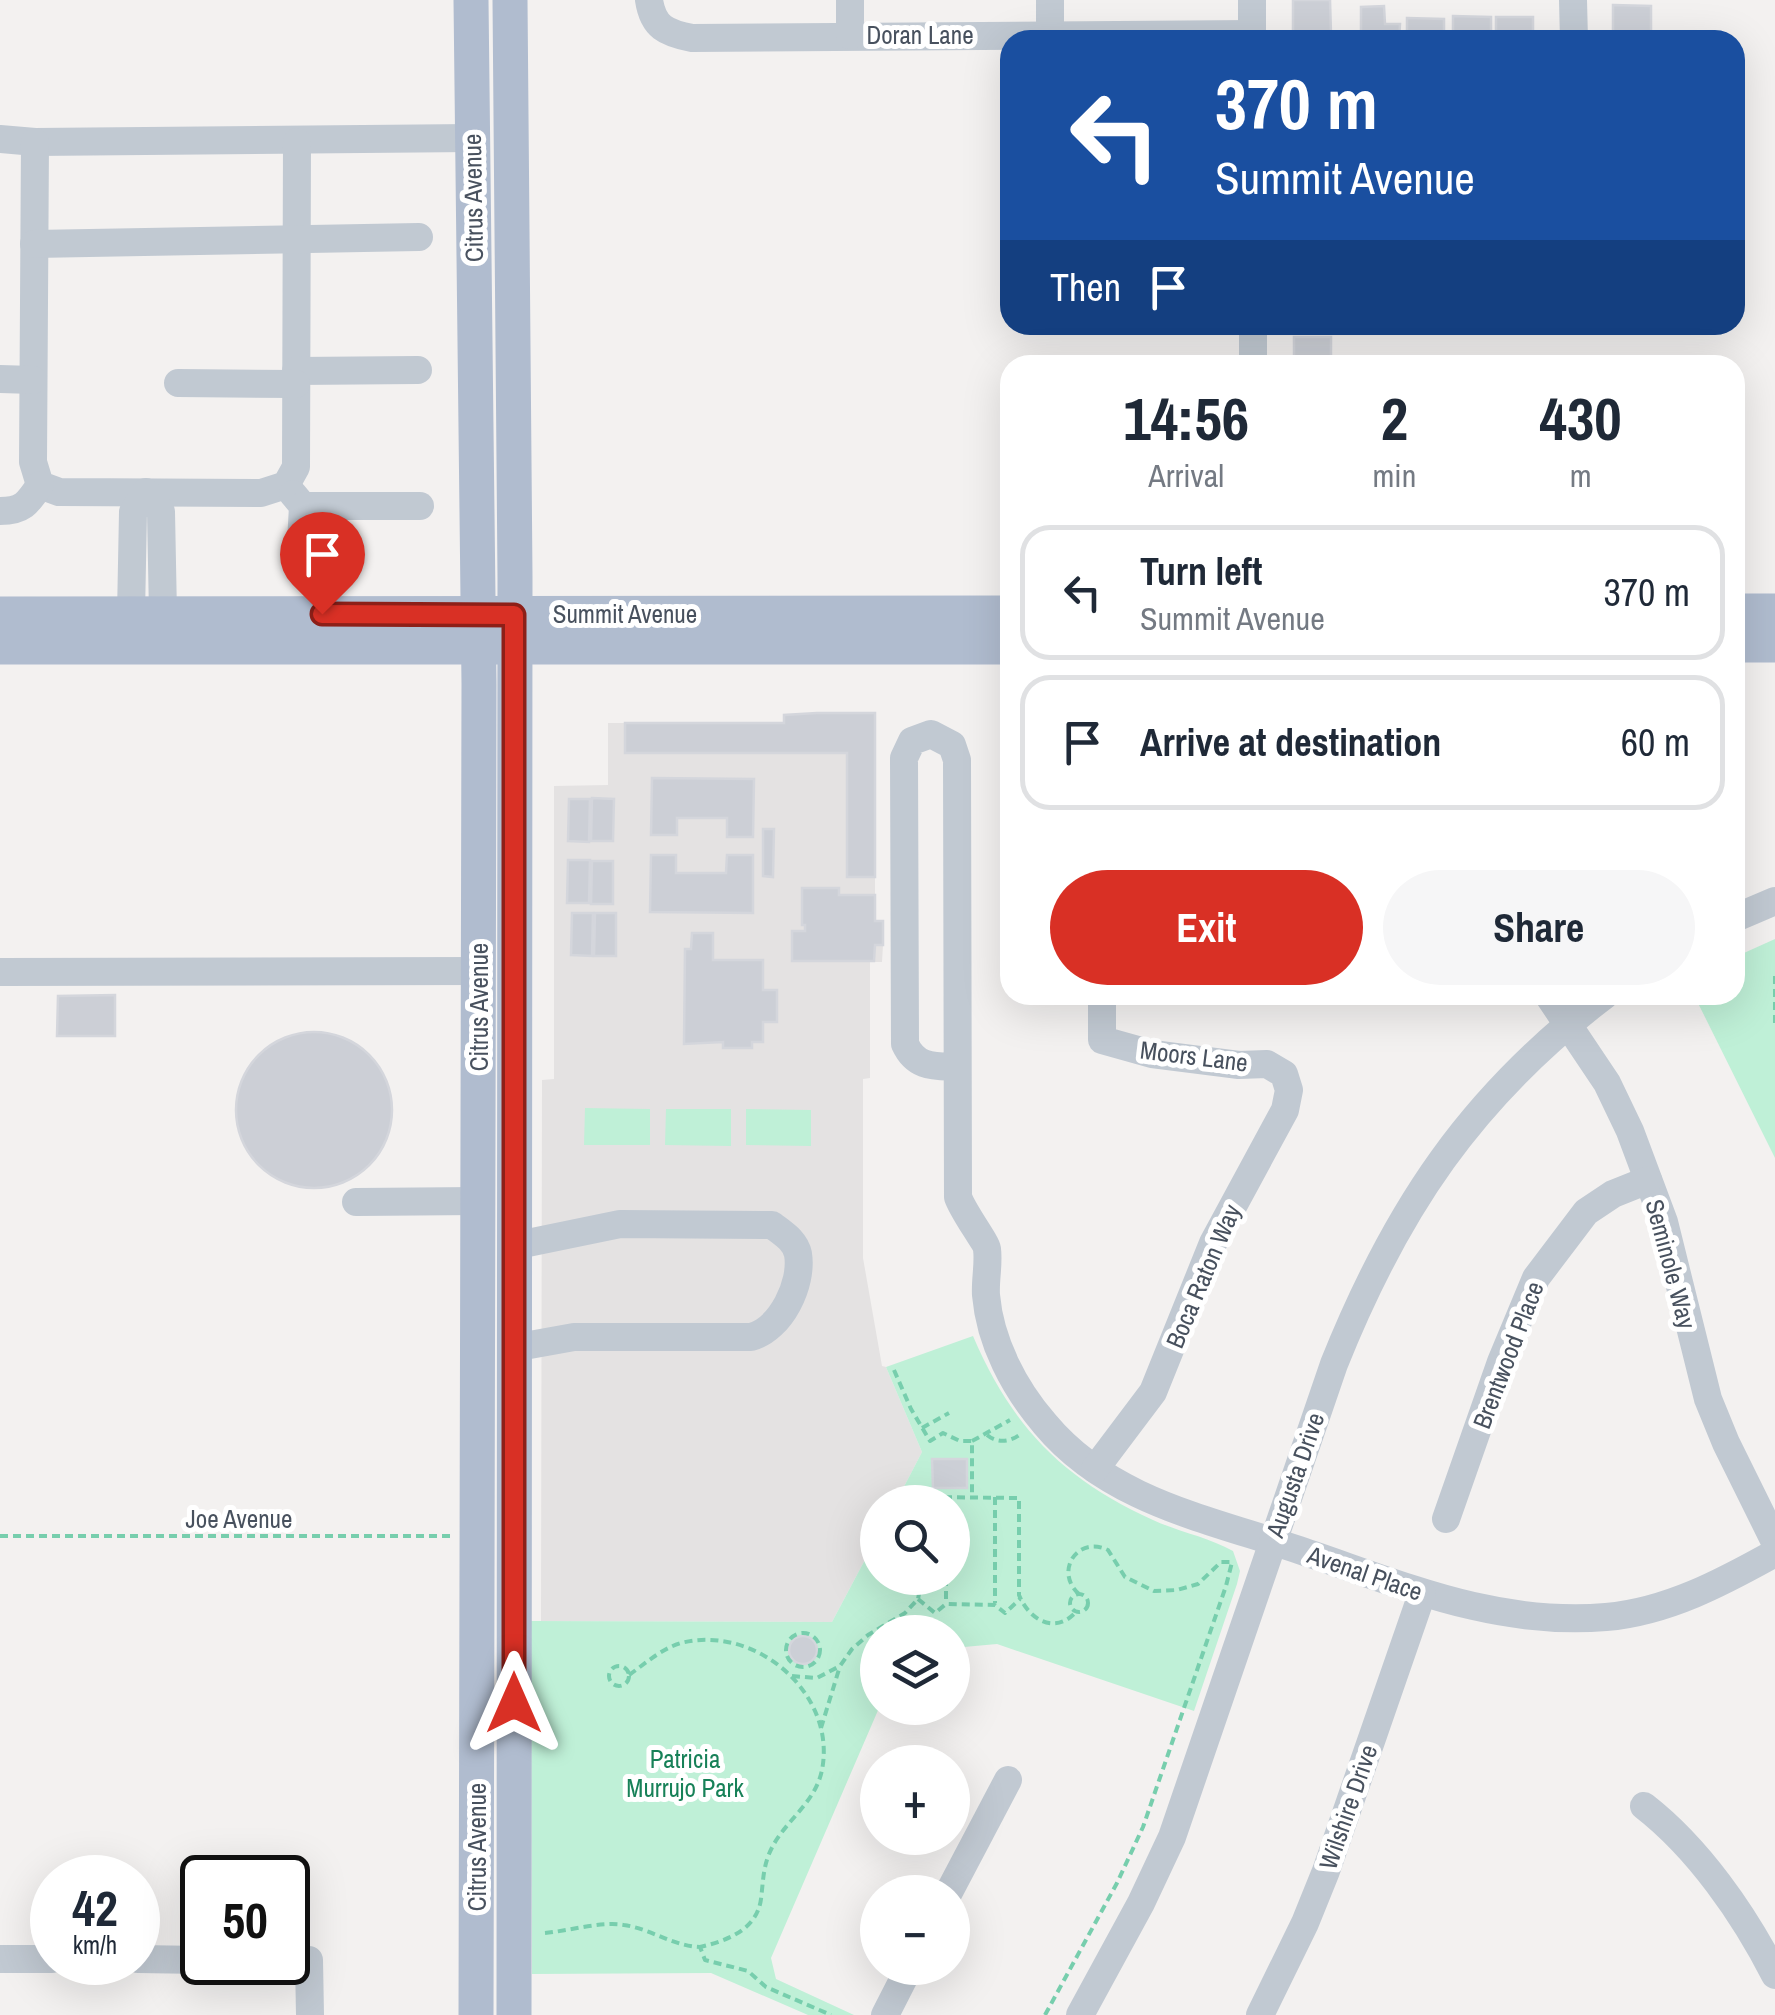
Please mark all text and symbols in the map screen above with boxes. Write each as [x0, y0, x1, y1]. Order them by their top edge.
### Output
street label: Doran Lane [866, 18, 974, 52]
text: 370 m [1215, 57, 1378, 151]
icon: left [1050, 70, 1180, 200]
street label: Citrus Avenue [455, 133, 491, 263]
text: Summit Avenue [1215, 147, 1475, 208]
icon: arrive [1141, 260, 1196, 315]
text: Then [1050, 262, 1121, 313]
text: 14:56 [1123, 378, 1249, 459]
text: 2 [1381, 378, 1408, 459]
text: 430 [1540, 378, 1622, 459]
text: Arrival [1148, 454, 1224, 497]
text: min [1372, 454, 1416, 497]
text: m [1570, 454, 1592, 497]
pin [280, 512, 365, 615]
icon: arrive [295, 527, 350, 582]
text: Turn left [1140, 546, 1262, 597]
icon: left [1055, 565, 1110, 620]
text: 370 m [1603, 567, 1690, 618]
street label: Summit Avenue [553, 597, 697, 631]
text: Summit Avenue [1140, 597, 1325, 640]
icon: arrive [1055, 715, 1110, 770]
text: Arrive at destination [1140, 717, 1441, 768]
text: 60 m [1621, 717, 1690, 768]
button: Exit [1050, 870, 1363, 985]
button: Share [1383, 870, 1695, 985]
street label: Citrus Avenue [462, 943, 496, 1071]
street label: Moors Lane [1138, 1033, 1250, 1079]
street label: Seminole Way [1637, 1196, 1705, 1333]
street label: Boca Raton Way [1157, 1198, 1249, 1353]
street label: Brentwood Place [1464, 1277, 1552, 1433]
street label: Augusta Drive [1257, 1408, 1332, 1543]
map controls [860, 1485, 970, 1985]
button: search [860, 1485, 970, 1595]
street label: Joe Avenue [186, 1502, 292, 1536]
street label: Avenal Place [1302, 1537, 1427, 1608]
button: layers [860, 1615, 970, 1725]
position arrow [462, 1651, 566, 1755]
street label: Wilshire Drive [1311, 1740, 1385, 1874]
park label: Patricia Murrujo Park [626, 1742, 744, 1805]
button: + [860, 1745, 970, 1855]
street label: Citrus Avenue [460, 1783, 494, 1911]
speed limit sign: 50 [180, 1855, 310, 1985]
text: 42 [72, 1874, 118, 1942]
button: − [860, 1875, 970, 1985]
text: km/h [73, 1928, 117, 1962]

